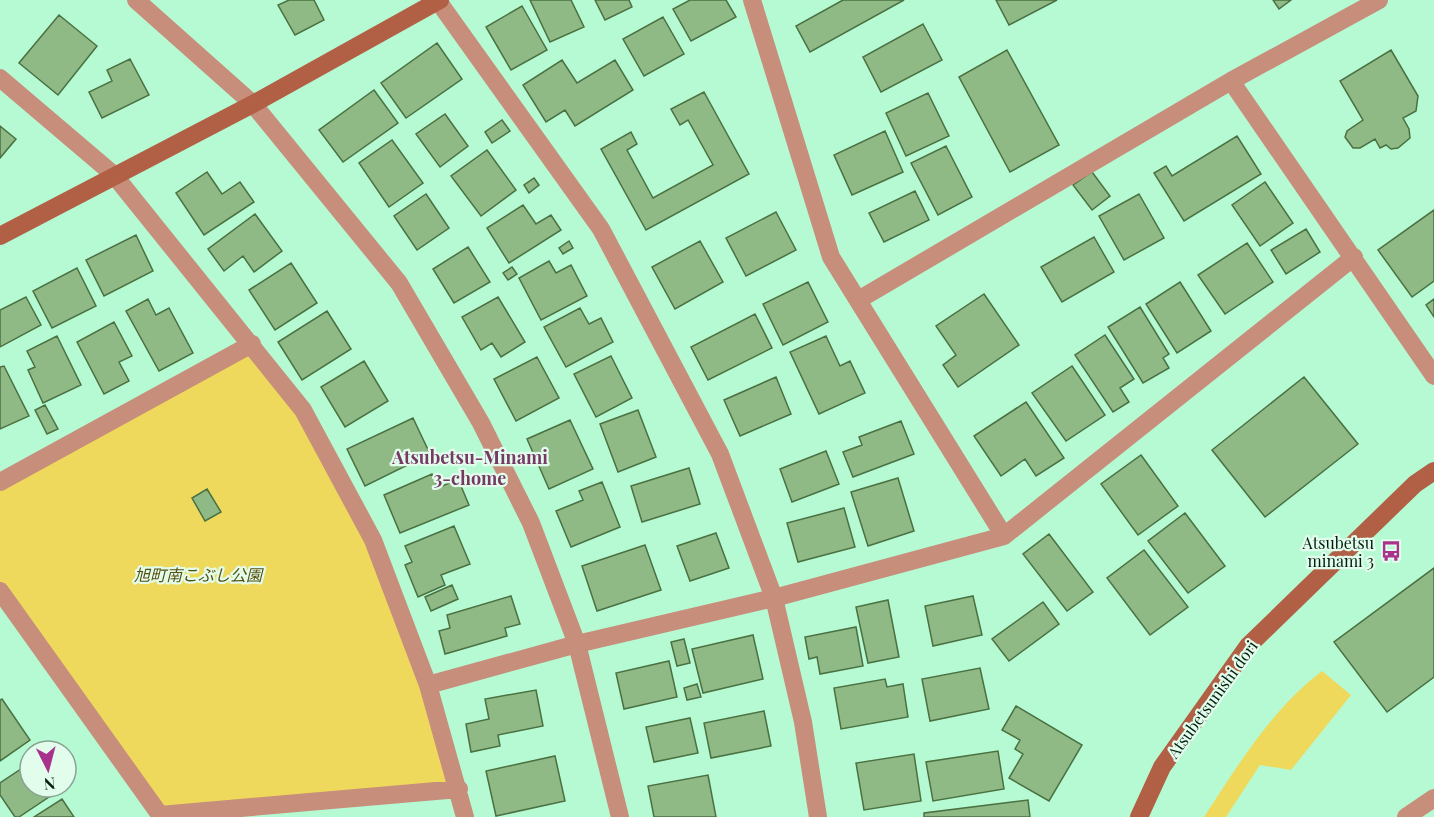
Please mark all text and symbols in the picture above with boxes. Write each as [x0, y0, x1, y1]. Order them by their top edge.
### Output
district label: Atsubetsu-Minami 3-chome [391, 445, 548, 490]
place label: Atsubetsu minami 3 [1302, 532, 1374, 571]
bus stop icon: Atsubetsu minami 3 [1379, 539, 1403, 563]
park label: 旭町南こぶし公園 [134, 564, 264, 585]
street label: Atsubetsunishi dori [1162, 636, 1262, 763]
north arrow [18, 739, 78, 799]
text: N [42, 773, 56, 796]

